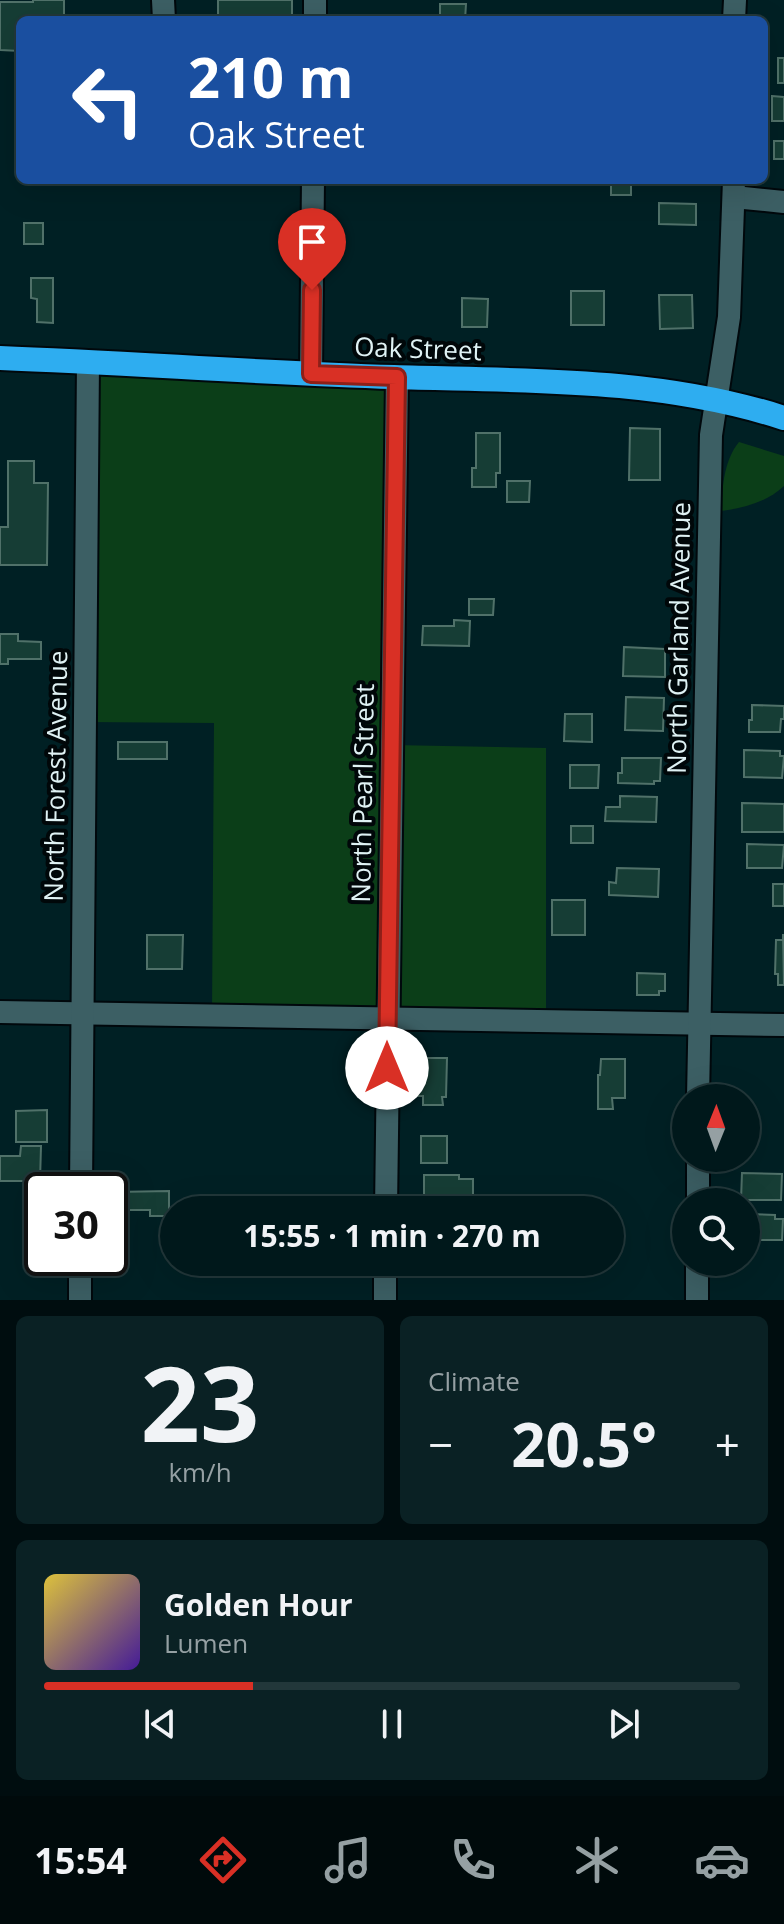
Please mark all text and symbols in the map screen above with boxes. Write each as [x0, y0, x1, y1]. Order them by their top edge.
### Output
text: 210 m [188, 38, 354, 114]
icon: left [56, 48, 160, 152]
text: Oak Street [188, 110, 365, 159]
pin [278, 208, 346, 290]
icon: arrive [290, 220, 334, 264]
street label: Oak Street [354, 328, 482, 368]
street label: North Garland Avenue [658, 502, 698, 774]
street label: North Forest Avenue [35, 650, 75, 902]
street label: North Pearl Street [342, 683, 382, 903]
position arrow [345, 1026, 429, 1110]
north arrow [672, 1084, 760, 1172]
map controls [672, 1084, 760, 1276]
speed limit sign: 30 [24, 1172, 128, 1276]
button: search [672, 1188, 760, 1276]
text: 15:55 · 1 min · 270 m [243, 1215, 541, 1256]
text: 23 [141, 1331, 259, 1472]
text: Climate [428, 1363, 520, 1399]
text: 20.5° [511, 1403, 657, 1485]
text: − [428, 1414, 453, 1474]
text: + [715, 1414, 740, 1474]
text: km/h [168, 1454, 232, 1490]
text: Golden Hour [164, 1584, 353, 1625]
text: Lumen [164, 1625, 248, 1661]
icon: previous [138, 1702, 182, 1746]
icon: pause [370, 1702, 414, 1746]
icon: next [602, 1702, 646, 1746]
icon: directions [195, 1832, 251, 1888]
icon: music [320, 1832, 376, 1888]
icon: phone [445, 1832, 501, 1888]
icon: climate [569, 1832, 625, 1888]
icon: car [694, 1832, 750, 1888]
text: 15:54 [34, 1836, 127, 1885]

